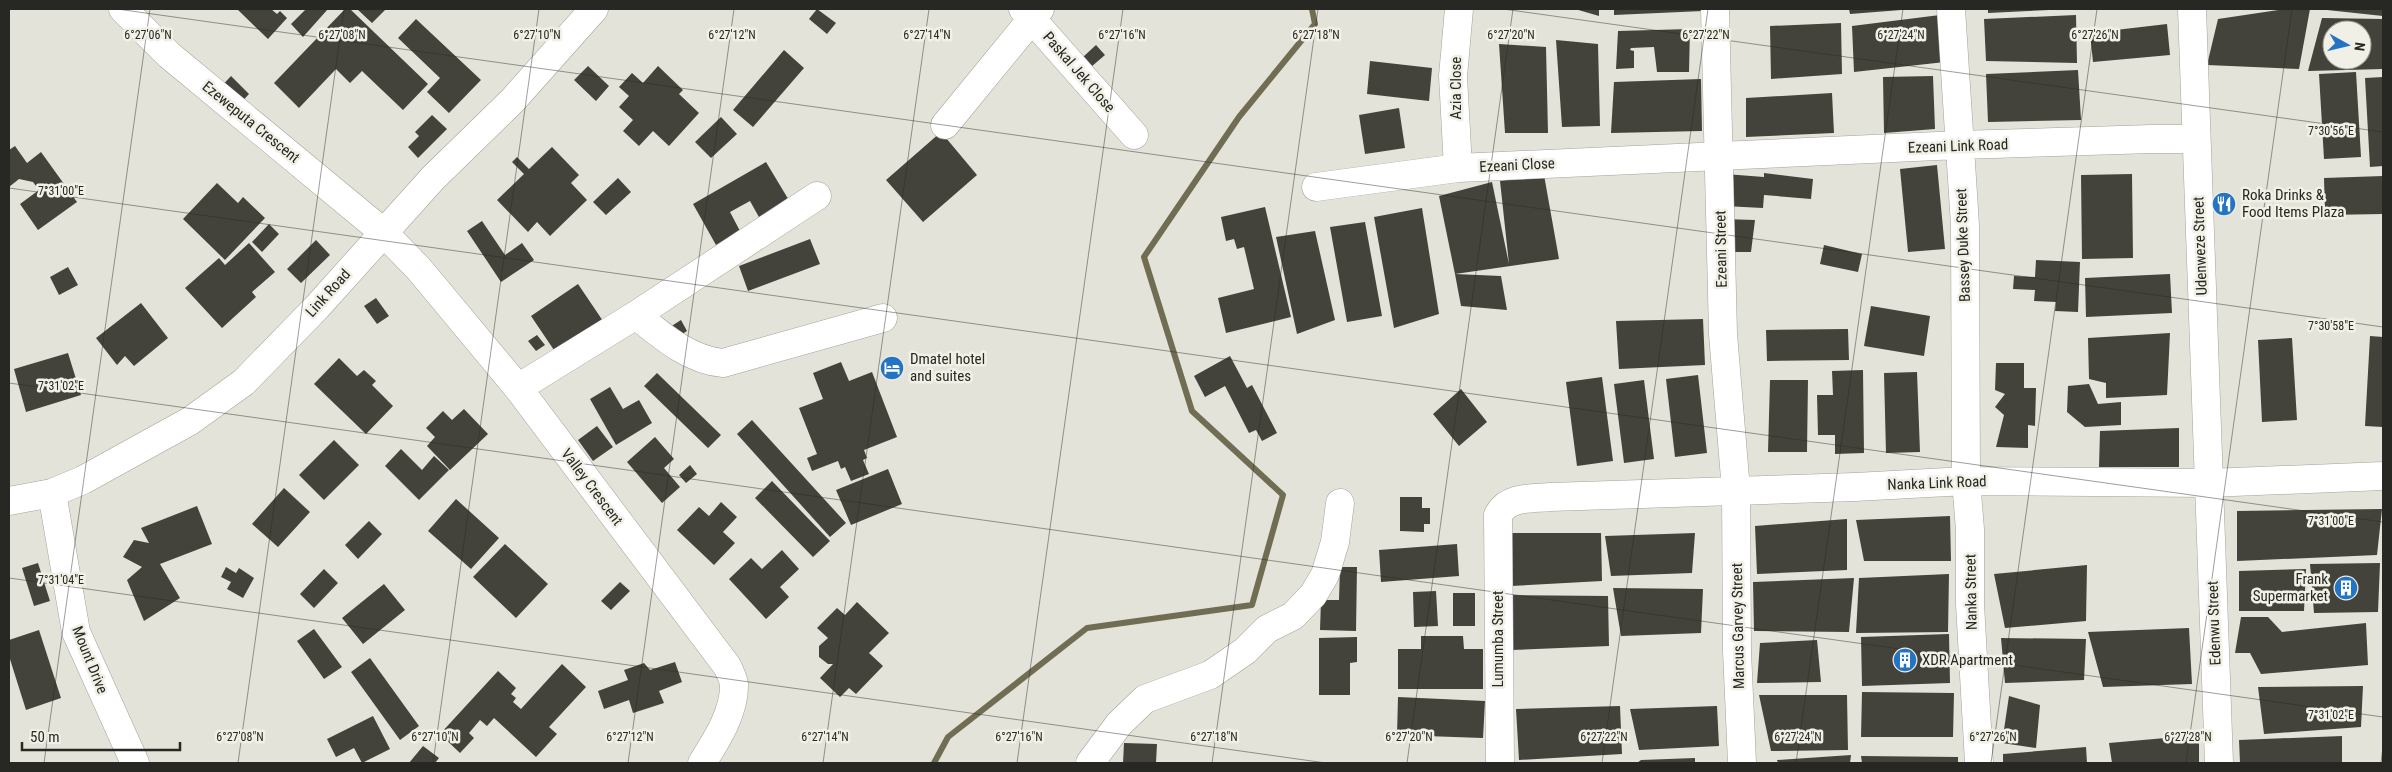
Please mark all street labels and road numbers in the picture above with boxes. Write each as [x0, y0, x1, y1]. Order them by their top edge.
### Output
street label: Paskal Jek Close [1039, 28, 1119, 116]
street label: Azia Close [1447, 57, 1465, 119]
street label: Ezeweputa Crescent [199, 77, 303, 167]
street label: Ezeani Link Road [1907, 135, 2009, 157]
street label: Ezeani Close [1479, 154, 1555, 176]
street label: Bassey Duke Street [1952, 188, 1974, 302]
street label: Udenweze Street [2189, 196, 2211, 296]
street label: Ezeani Street [1711, 210, 1731, 288]
street label: Link Road [302, 265, 354, 321]
street label: Valley Crescent [557, 445, 627, 529]
street label: Nanka Link Road [1887, 472, 1987, 494]
street label: Nanka Street [1961, 554, 1981, 630]
street label: Marcus Garvey Street [1728, 563, 1748, 689]
street label: Edenwu Street [2204, 580, 2224, 666]
street label: Lumumba Street [1489, 590, 1507, 688]
street label: Mount Drive [68, 624, 112, 696]

